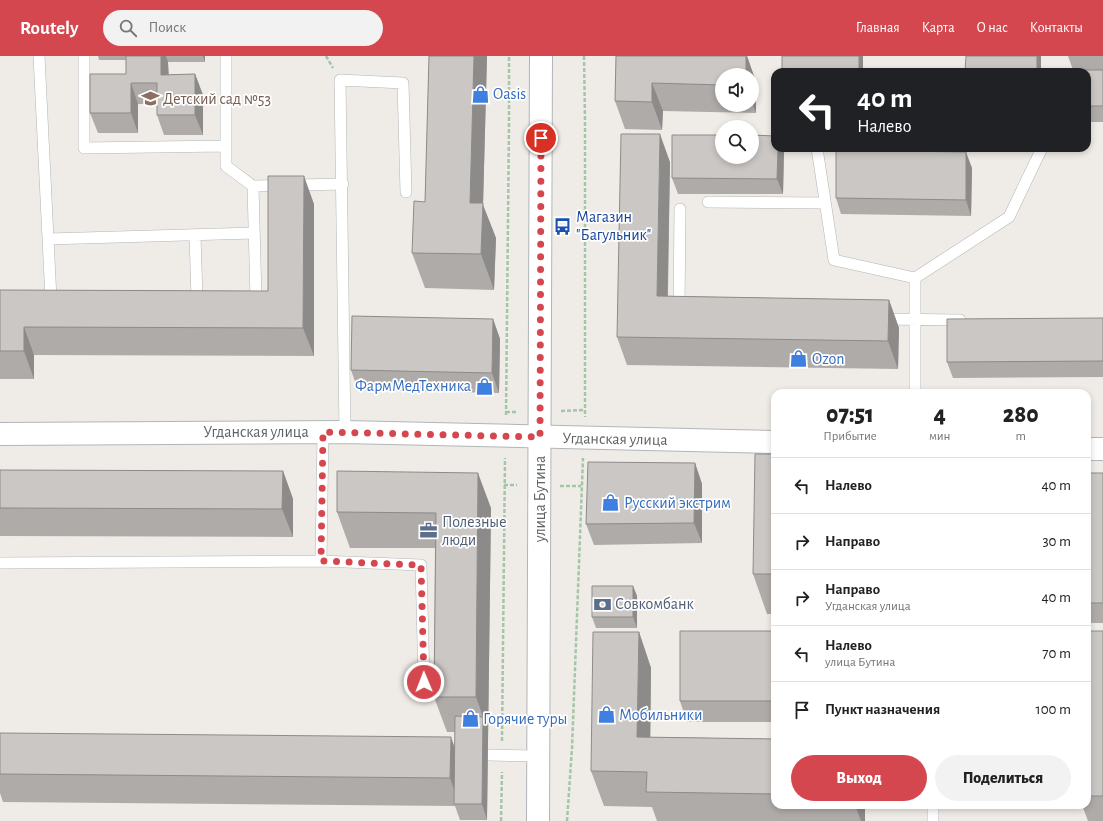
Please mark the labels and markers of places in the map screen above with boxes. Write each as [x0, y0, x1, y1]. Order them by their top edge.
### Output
shop icon: Oasis [470, 84, 490, 104]
place label: Oasis [493, 86, 526, 102]
school or university icon: Детский сад №53 [140, 89, 160, 109]
place label: Детский сад №53 [163, 91, 271, 107]
pin [524, 121, 558, 155]
place label: Магазин "Багульник" [576, 209, 651, 244]
bus stop icon: Магазин "Багульник" [553, 216, 573, 236]
shop icon: Ozon [789, 349, 809, 369]
place label: Ozon [812, 351, 844, 367]
shop icon: ФармМедТехника [474, 376, 494, 396]
place label: ФармМедТехника [355, 378, 471, 394]
shop icon: Русский экстрим [601, 493, 621, 513]
place label: Русский экстрим [624, 495, 731, 512]
place label: Полезные люди [442, 514, 506, 548]
office icon: Полезные люди [419, 521, 439, 541]
bank icon: Совкомбанк [592, 594, 612, 614]
place label: Совкомбанк [615, 596, 694, 612]
shop icon: Мобильники [596, 705, 616, 725]
place label: Мобильники [619, 707, 702, 723]
shop icon: Горячие туры [460, 709, 480, 729]
place label: Горячие туры [483, 711, 567, 728]

